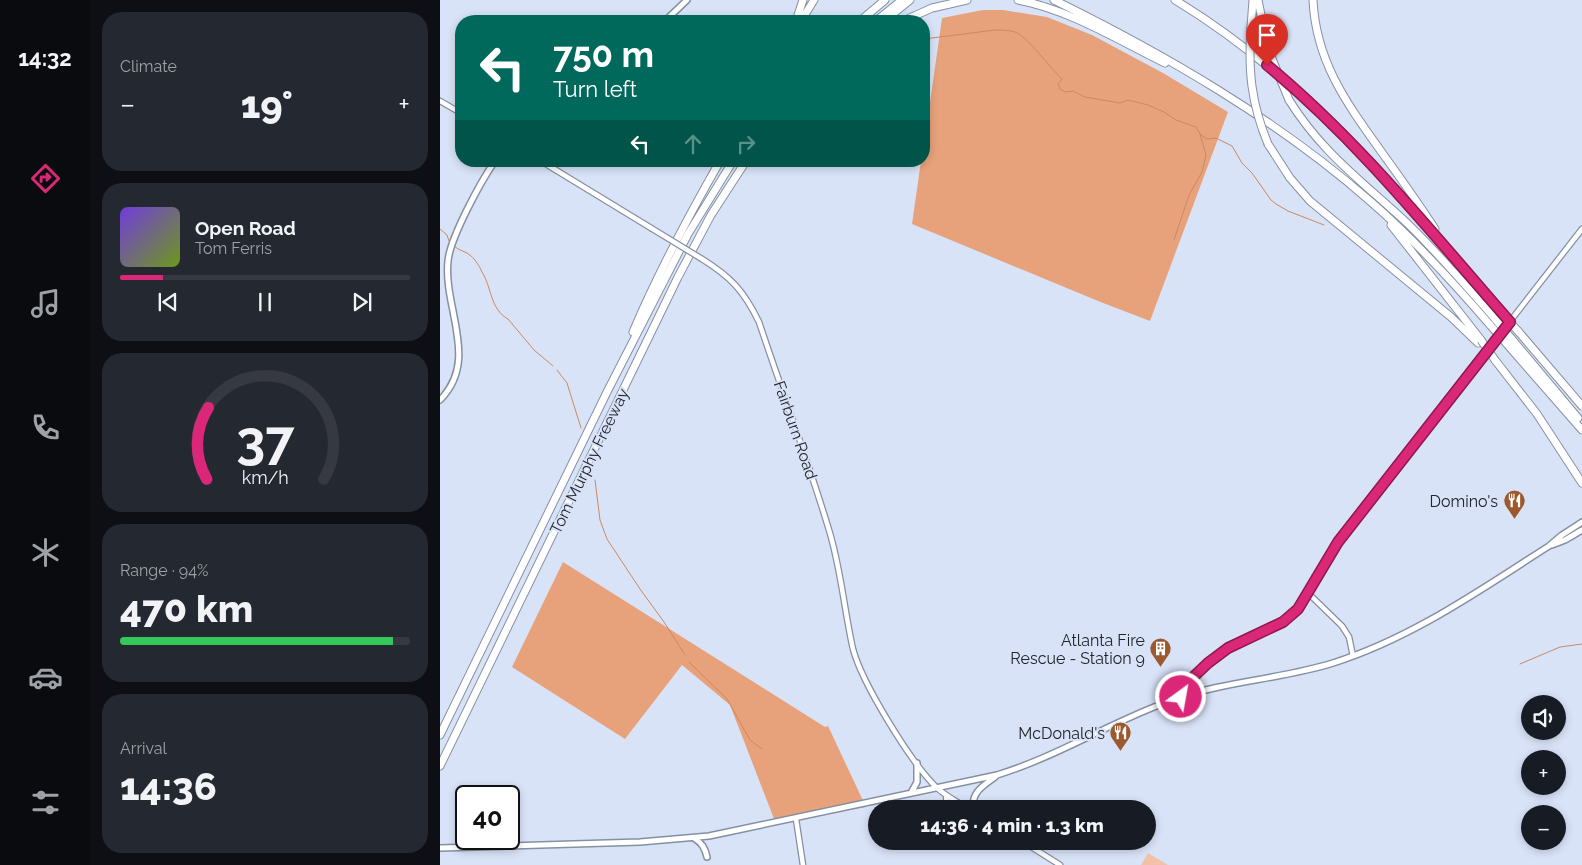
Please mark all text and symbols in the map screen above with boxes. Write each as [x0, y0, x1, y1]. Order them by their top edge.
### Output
pin [1246, 14, 1288, 65]
icon: arrive [1253, 21, 1281, 49]
text: 750 m [553, 34, 654, 75]
icon: left [470, 35, 535, 100]
text: 14:32 [18, 45, 72, 71]
text: Climate [120, 57, 177, 76]
text: Turn left [553, 76, 637, 102]
text: 19° [241, 82, 293, 127]
text: − [120, 88, 135, 121]
text: + [398, 88, 410, 121]
icon: left [626, 130, 654, 158]
icon: ahead [679, 130, 707, 158]
icon: right [732, 130, 760, 158]
icon: directions [28, 161, 63, 196]
text: Open Road [195, 217, 296, 239]
text: Tom Ferris [195, 239, 272, 258]
icon: music [28, 286, 63, 321]
icon: previous [154, 288, 182, 316]
icon: pause [251, 288, 279, 316]
icon: next [348, 288, 376, 316]
street label: Fairburn Road [770, 378, 821, 482]
street label: Tom Murphy Freeway [546, 385, 633, 537]
text: 37 [236, 409, 295, 470]
icon: phone [28, 410, 63, 445]
text: km/h [241, 467, 289, 488]
restaurant icon: Domino's [1502, 489, 1526, 520]
place label: Domino's [1430, 492, 1498, 511]
icon: climate [28, 535, 63, 570]
text: Range · 94% [120, 561, 208, 580]
text: 470 km [120, 586, 253, 631]
place label: Atlanta Fire Rescue - Station 9 [1010, 631, 1145, 668]
building icon: Atlanta Fire Rescue - Station 9 [1149, 637, 1173, 668]
icon: car [28, 660, 63, 695]
position arrow [1154, 670, 1206, 722]
map controls [1521, 695, 1566, 850]
button: sound [1521, 695, 1566, 740]
restaurant icon: McDonald's [1109, 721, 1133, 752]
place label: McDonald's [1018, 724, 1105, 743]
text: Arrival [120, 739, 167, 758]
button: + [1521, 750, 1566, 795]
text: 14:36 [120, 764, 217, 809]
icon: filters [28, 785, 63, 820]
speed limit sign: 40 [455, 785, 520, 850]
button: − [1521, 805, 1566, 850]
text: 14:36 · 4 min · 1.3 km [920, 814, 1104, 836]

